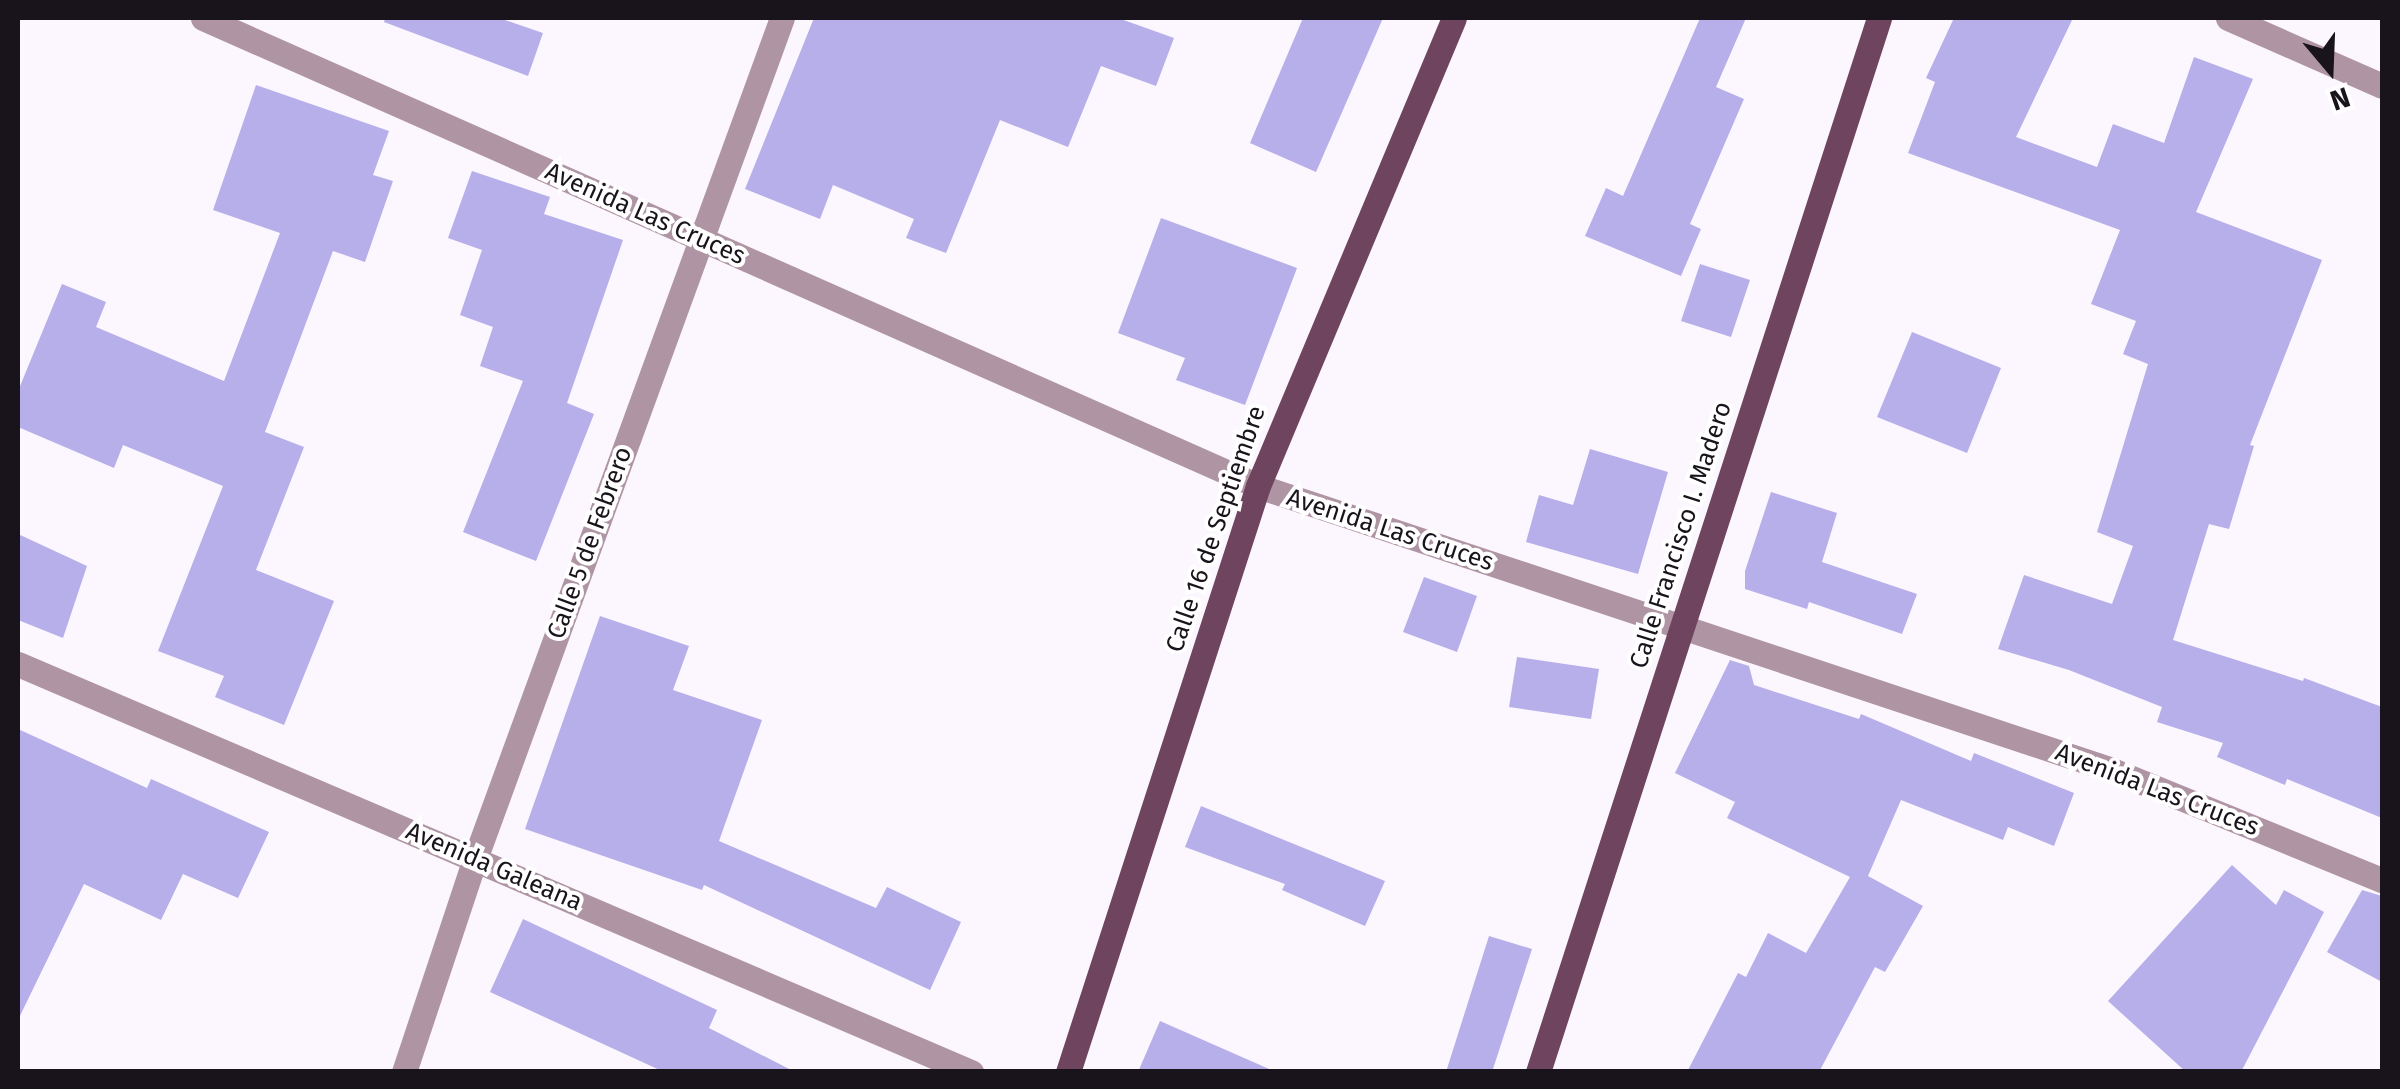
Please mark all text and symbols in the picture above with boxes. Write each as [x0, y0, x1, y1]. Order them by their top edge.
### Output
north arrow [2280, 20, 2380, 120]
text: N [2326, 80, 2354, 117]
street label: Avenida Las Cruces [540, 156, 750, 272]
street label: Calle Francisco I. Madero [1624, 398, 1738, 672]
street label: Calle 16 de Septiembre [1160, 402, 1272, 656]
street label: Calle 5 de Febrero [541, 443, 639, 643]
street label: Avenida Las Cruces [1283, 482, 1497, 578]
street label: Avenida Las Cruces [2051, 737, 2263, 843]
street label: Avenida Galeana [401, 816, 587, 918]

